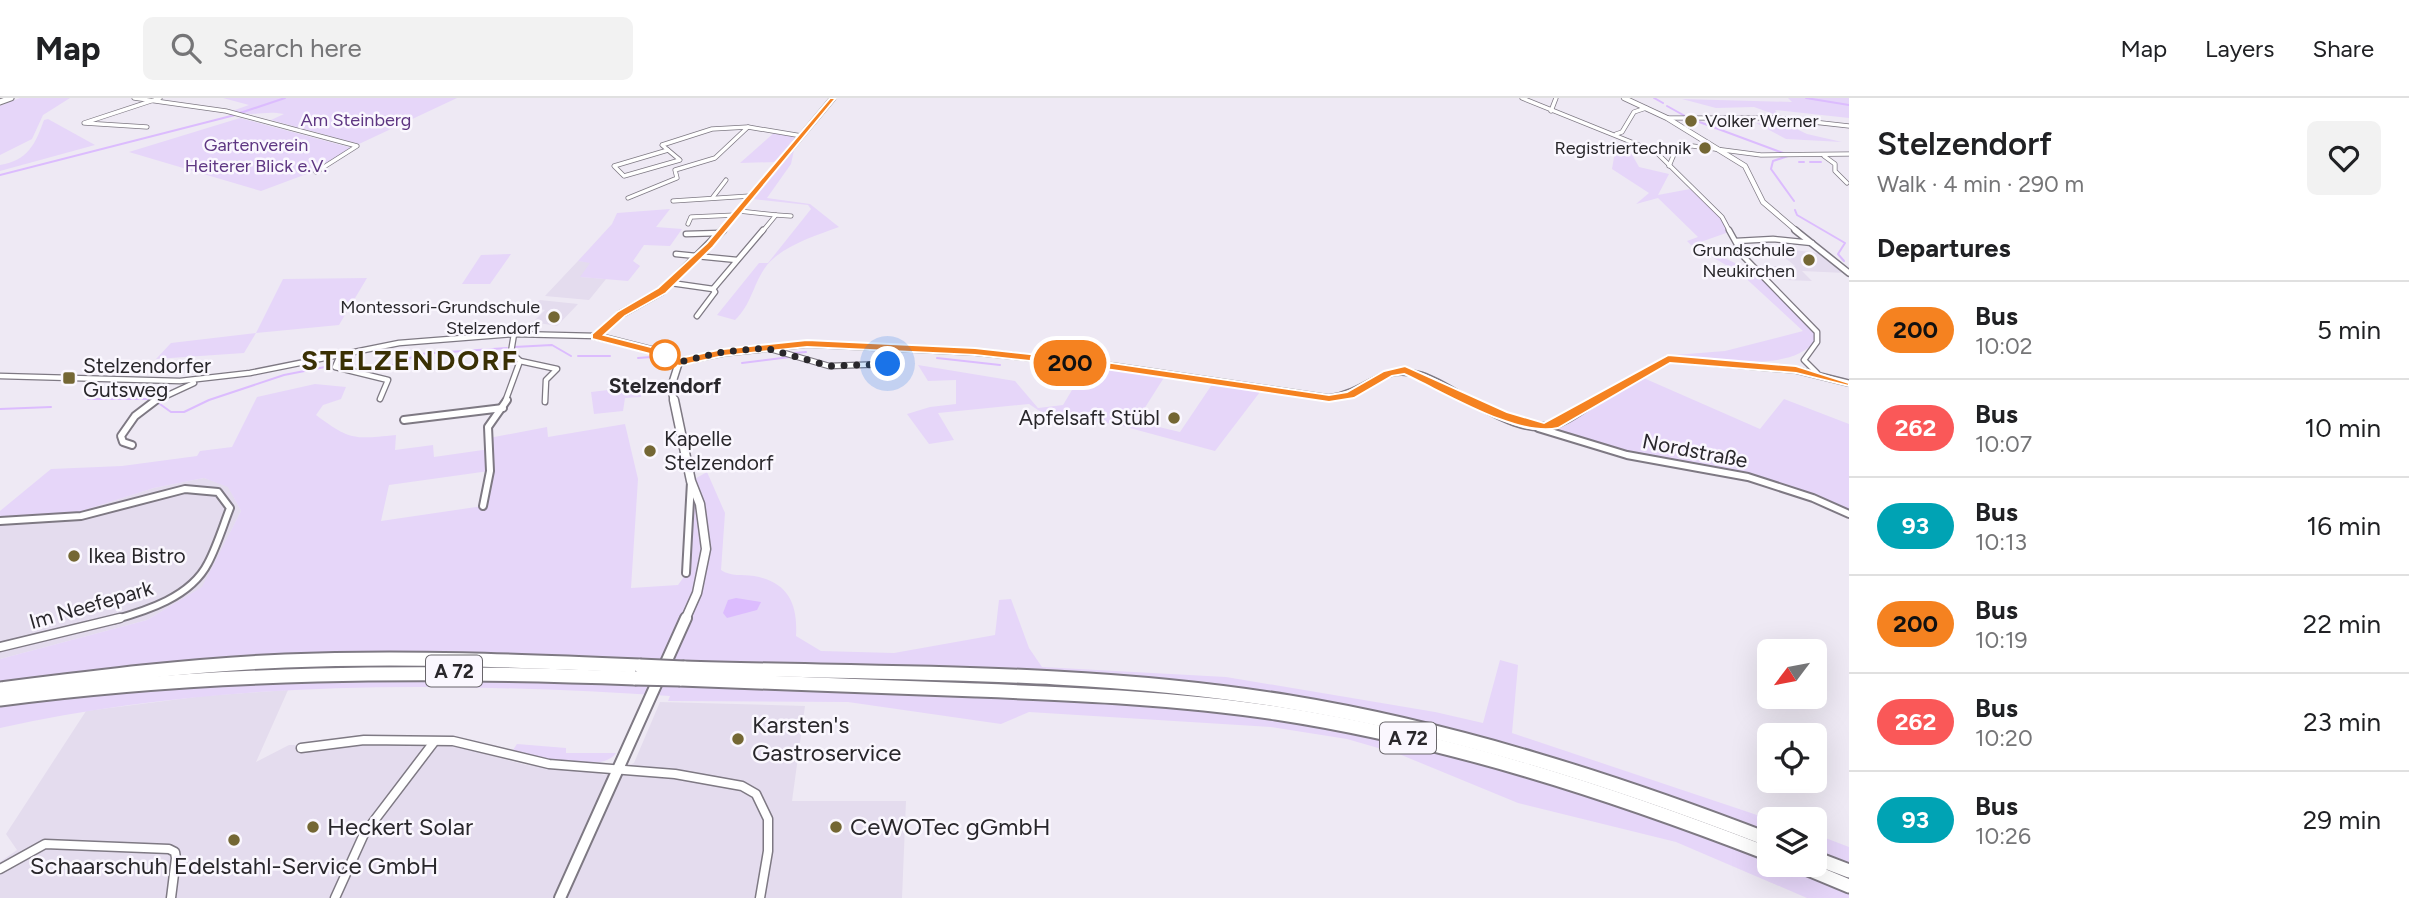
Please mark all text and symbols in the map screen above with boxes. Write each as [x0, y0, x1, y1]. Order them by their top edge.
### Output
search box [143, 17, 633, 80]
text: Map [35, 29, 101, 68]
icon: search [167, 29, 205, 67]
text: Search here [223, 32, 362, 64]
text: Map [2120, 34, 2167, 63]
text: Layers [2205, 34, 2274, 63]
text: Share [2312, 34, 2374, 63]
park label: Am Steinberg [301, 109, 411, 131]
place label: Volker Werner [1705, 110, 1818, 132]
marker: Volker Werner [1683, 113, 1699, 129]
button: heart [2307, 121, 2381, 195]
text: Stelzendorf [1877, 124, 2052, 163]
park label: Gartenverein Heiterer Blick e.V. [185, 134, 327, 177]
place label: Registriertechnik [1554, 137, 1691, 159]
marker: Registriertechnik [1697, 140, 1713, 156]
text: Walk · 4 min · 290 m [1877, 170, 2084, 198]
text: Departures [1877, 232, 2011, 264]
place label: Grundschule Neukirchen [1693, 239, 1795, 282]
marker: Grundschule Neukirchen [1801, 252, 1817, 268]
place label: Montessori-Grundschule Stelzendorf [340, 296, 540, 339]
text: Bus [1975, 300, 2018, 332]
marker: Montessori-Grundschule Stelzendorf [546, 309, 562, 325]
text: 5 min [2317, 314, 2381, 346]
text: 200 [1893, 315, 1938, 344]
text: 10:02 [1975, 332, 2033, 360]
marker: Stelzendorf [650, 340, 680, 370]
line badge: 200 [1030, 340, 1110, 386]
district label: STELZENDORF [301, 343, 519, 377]
your location [870, 346, 905, 381]
text: 200 [1048, 348, 1093, 377]
place label: Stelzendorfer Gutsweg [83, 353, 211, 402]
marker: Stelzendorfer Gutsweg [61, 370, 77, 386]
place label: Stelzendorf [609, 373, 722, 398]
text: Bus [1975, 398, 2018, 430]
place label: Apfelsaft Stübl [1019, 405, 1160, 430]
marker: Apfelsaft Stübl [1166, 410, 1182, 426]
text: 10 min [2305, 412, 2381, 444]
text: 262 [1895, 413, 1936, 442]
place label: Kapelle Stelzendorf [664, 426, 774, 475]
street label: Nordstraße [1640, 428, 1750, 473]
text: 10:07 [1975, 430, 2032, 458]
marker: Kapelle Stelzendorf [642, 443, 658, 459]
text: Bus [1975, 496, 2018, 528]
text: 16 min [2306, 510, 2381, 542]
text: 93 [1902, 511, 1929, 540]
text: 10:13 [1975, 528, 2027, 556]
place label: Ikea Bistro [88, 543, 186, 568]
marker: Ikea Bistro [66, 548, 82, 564]
street label: Im Neefepark [26, 575, 156, 634]
text: Bus [1975, 594, 2018, 626]
text: 22 min [2303, 608, 2381, 640]
text: 200 [1893, 609, 1938, 638]
text: 10:19 [1975, 626, 2028, 654]
north arrow [1757, 639, 1827, 709]
map controls [1757, 639, 1827, 877]
road number: A 72 [426, 656, 482, 686]
text: Bus [1975, 692, 2018, 724]
text: 23 min [2303, 706, 2381, 738]
text: 262 [1895, 707, 1936, 736]
place label: Karsten's Gastroservice [752, 710, 901, 767]
road number: A 72 [1380, 722, 1436, 754]
button: locate [1757, 723, 1827, 793]
text: 10:20 [1975, 724, 2033, 752]
marker: Karsten's Gastroservice [730, 731, 746, 747]
text: Bus [1975, 790, 2018, 822]
text: 29 min [2303, 804, 2381, 836]
text: 93 [1902, 805, 1929, 834]
button: layers [1757, 807, 1827, 877]
place label: Heckert Solar [327, 812, 473, 841]
place label: CeWOTec gGmbH [850, 812, 1050, 841]
marker: Heckert Solar [305, 819, 321, 835]
marker: CeWOTec gGmbH [828, 819, 844, 835]
text: 10:26 [1975, 822, 2031, 850]
marker: Schaarschuh Edelstahl-Service GmbH [226, 832, 242, 848]
place label: Schaarschuh Edelstahl-Service GmbH [30, 851, 438, 880]

